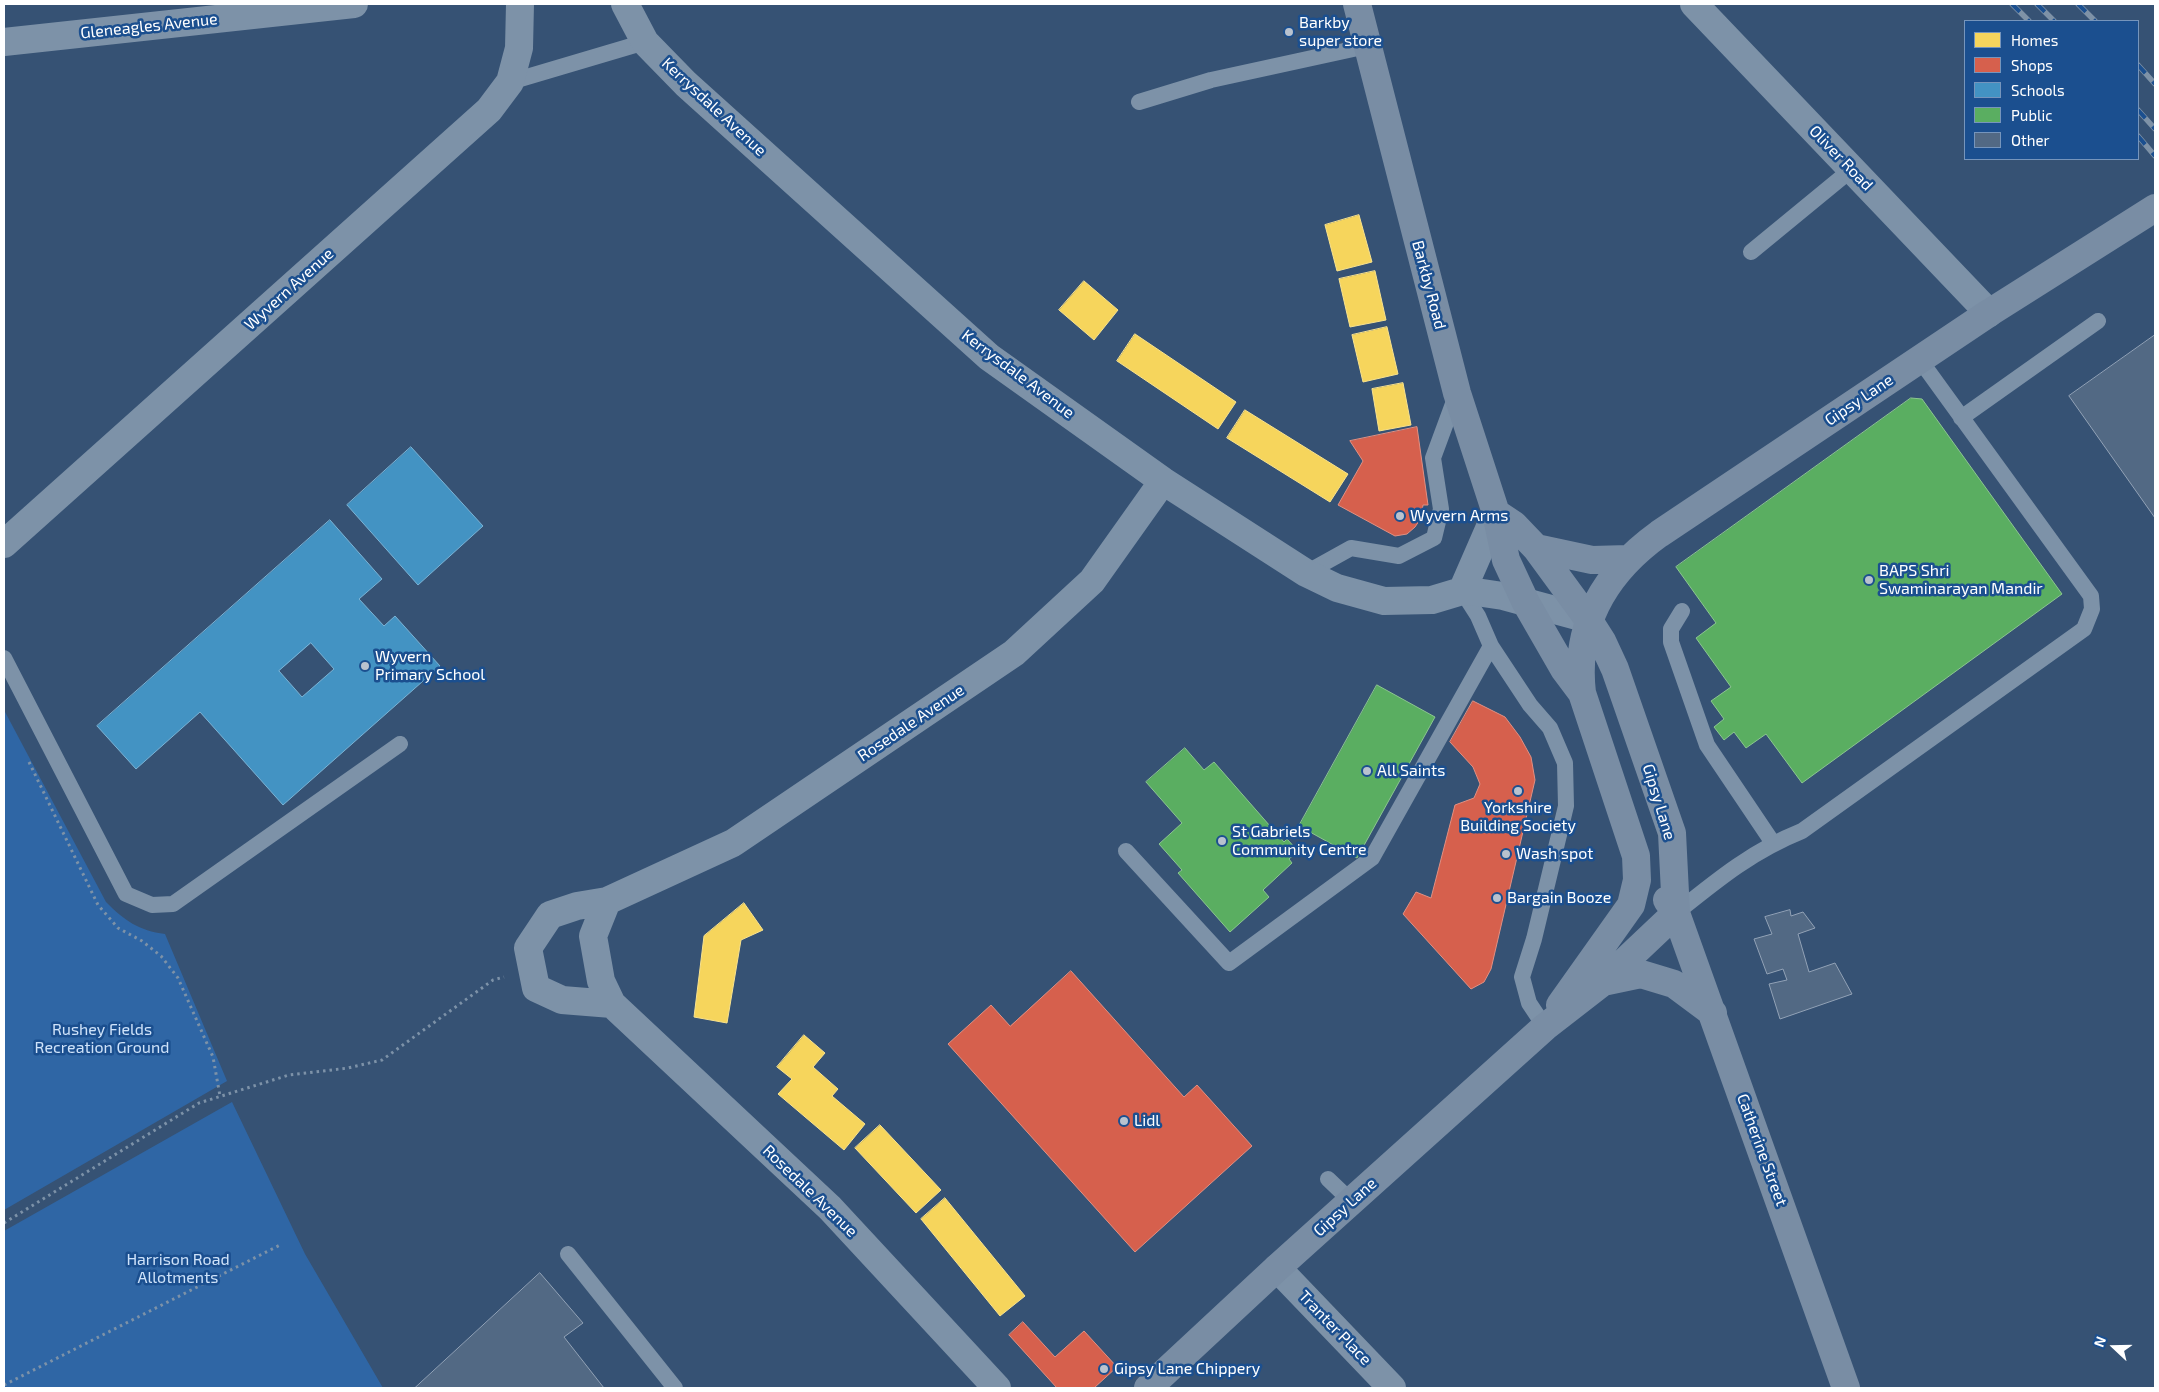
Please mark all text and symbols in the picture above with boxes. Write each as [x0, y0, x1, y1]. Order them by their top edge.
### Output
street label: Gleneagles Avenue [80, 9, 218, 43]
place label: Barkby super store [1299, 13, 1382, 51]
legend [1964, 20, 2139, 160]
marker: Barkby super store [1283, 26, 1295, 38]
text: Homes [2011, 31, 2058, 49]
street label: Kerrysdale Avenue [658, 54, 770, 160]
text: Shops [2011, 56, 2053, 74]
text: Schools [2011, 81, 2065, 99]
text: Public [2011, 106, 2052, 124]
street label: Oliver Road [1805, 121, 1877, 195]
text: Other [2011, 131, 2050, 149]
street label: Barkby Road [1408, 238, 1450, 332]
street label: Wyvern Avenue [240, 244, 338, 334]
street label: Kerrysdale Avenue [958, 325, 1078, 423]
street label: Gipsy Lane [1821, 370, 1897, 430]
place label: Wyvern Arms [1410, 506, 1508, 526]
marker: Wyvern Arms [1394, 510, 1406, 522]
place label: BAPS Shri Swaminarayan Mandir [1879, 561, 2043, 599]
marker: BAPS Shri Swaminarayan Mandir [1863, 574, 1875, 586]
place label: Wyvern Primary School [375, 647, 485, 685]
marker: Wyvern Primary School [359, 660, 371, 672]
street label: Rosedale Avenue [854, 680, 968, 766]
place label: All Saints [1377, 761, 1445, 781]
street label: Gipsy Lane [1638, 762, 1680, 842]
marker: All Saints [1361, 765, 1373, 777]
marker: Yorkshire Building Society [1512, 785, 1524, 797]
place label: Yorkshire Building Society [1460, 798, 1576, 836]
place label: St Gabriels Community Centre [1232, 822, 1367, 860]
marker: St Gabriels Community Centre [1216, 835, 1228, 847]
place label: Wash spot [1516, 844, 1593, 864]
marker: Wash spot [1500, 848, 1512, 860]
place label: Bargain Booze [1507, 888, 1611, 908]
marker: Bargain Booze [1491, 892, 1503, 904]
park label: Rushey Fields Recreation Ground [35, 1020, 169, 1058]
street label: Catherine Street [1733, 1091, 1791, 1209]
place label: Lidl [1134, 1111, 1160, 1131]
marker: Lidl [1118, 1115, 1130, 1127]
street label: Rosedale Avenue [759, 1141, 861, 1241]
street label: Gipsy Lane [1309, 1174, 1381, 1240]
park label: Harrison Road Allotments [126, 1250, 230, 1288]
street label: Tranter Place [1295, 1287, 1375, 1369]
north arrow [2089, 1322, 2139, 1372]
text: N [2090, 1334, 2109, 1349]
place label: Gipsy Lane Chippery [1114, 1359, 1260, 1379]
marker: Gipsy Lane Chippery [1098, 1363, 1110, 1375]

